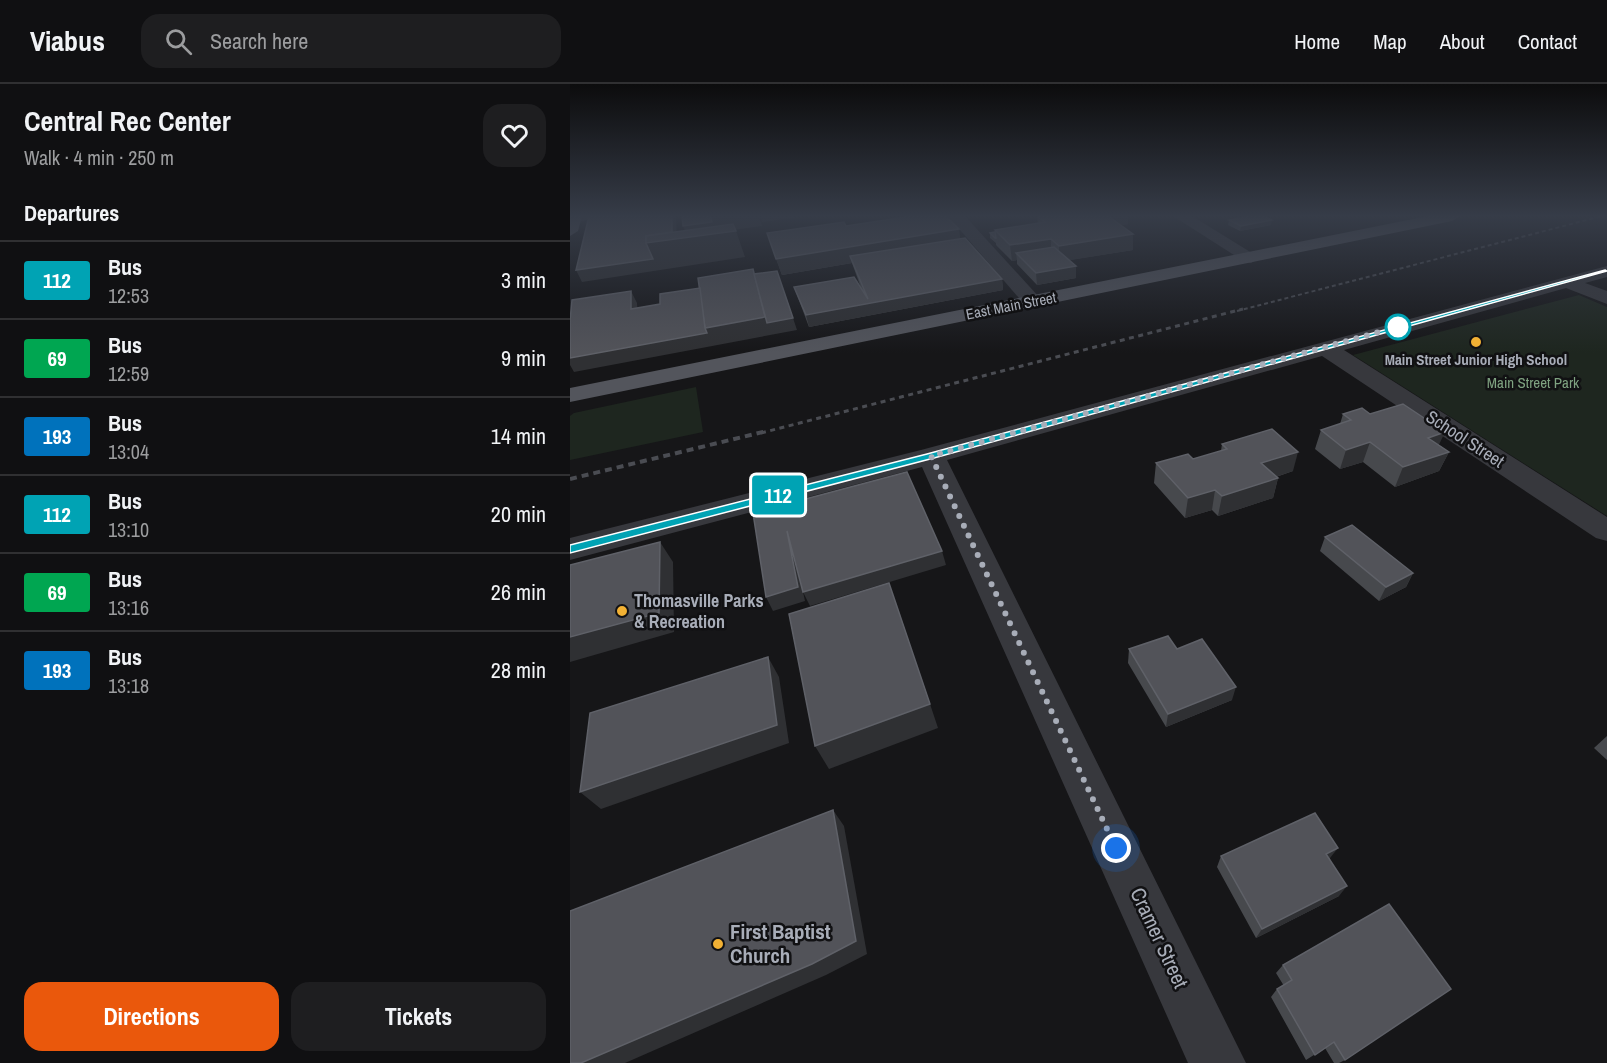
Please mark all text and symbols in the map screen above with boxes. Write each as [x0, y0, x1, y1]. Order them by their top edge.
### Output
search box [141, 14, 561, 68]
text: Viabus [30, 22, 105, 60]
icon: search [162, 25, 195, 58]
text: Search here [210, 26, 308, 56]
text: Home [1294, 27, 1340, 56]
text: Map [1373, 27, 1407, 56]
text: About [1440, 27, 1485, 56]
text: Contact [1518, 27, 1577, 56]
text: Central Rec Center [24, 102, 231, 140]
button: heart [483, 104, 546, 167]
text: Walk · 4 min · 250 m [24, 144, 174, 171]
text: Departures [24, 198, 119, 228]
text: Bus [108, 252, 142, 282]
text: 3 min [501, 265, 546, 295]
text: 112 [43, 266, 71, 295]
text: 12:53 [108, 282, 149, 309]
street label: East Main Street [964, 286, 1058, 325]
unlabelled marker [1385, 314, 1411, 340]
text: Bus [108, 330, 142, 360]
marker: Main Street Junior High School [1469, 335, 1483, 349]
text: 9 min [501, 343, 546, 373]
text: 69 [47, 344, 67, 373]
place label: Main Street Junior High School [1385, 349, 1567, 370]
text: 12:59 [108, 360, 149, 387]
park label: Main Street Park [1487, 372, 1580, 393]
street label: School Street [1421, 404, 1509, 473]
text: Bus [108, 408, 142, 438]
text: 14 min [491, 421, 546, 451]
text: 193 [43, 422, 71, 451]
text: 13:04 [108, 438, 149, 465]
line badge: 112 [744, 476, 812, 514]
text: 112 [764, 481, 792, 510]
text: Bus [108, 486, 142, 516]
text: 20 min [491, 499, 546, 529]
text: 112 [43, 500, 71, 529]
text: 13:10 [108, 516, 149, 543]
text: Bus [108, 564, 142, 594]
text: 26 min [491, 577, 546, 607]
text: 69 [47, 578, 67, 607]
place label: Thomasville Parks & Recreation [634, 588, 764, 634]
text: 13:16 [108, 594, 149, 621]
marker: Thomasville Parks & Recreation [615, 604, 629, 618]
text: Bus [108, 642, 142, 672]
text: 28 min [491, 655, 546, 685]
text: 193 [43, 656, 71, 685]
text: 13:18 [108, 672, 149, 699]
your location [1101, 833, 1131, 863]
street label: Cramer Street [1123, 883, 1196, 993]
place label: First Baptist Church [730, 917, 831, 970]
marker: First Baptist Church [711, 937, 725, 951]
button: Directions [24, 982, 279, 1051]
button: Tickets [291, 982, 546, 1051]

